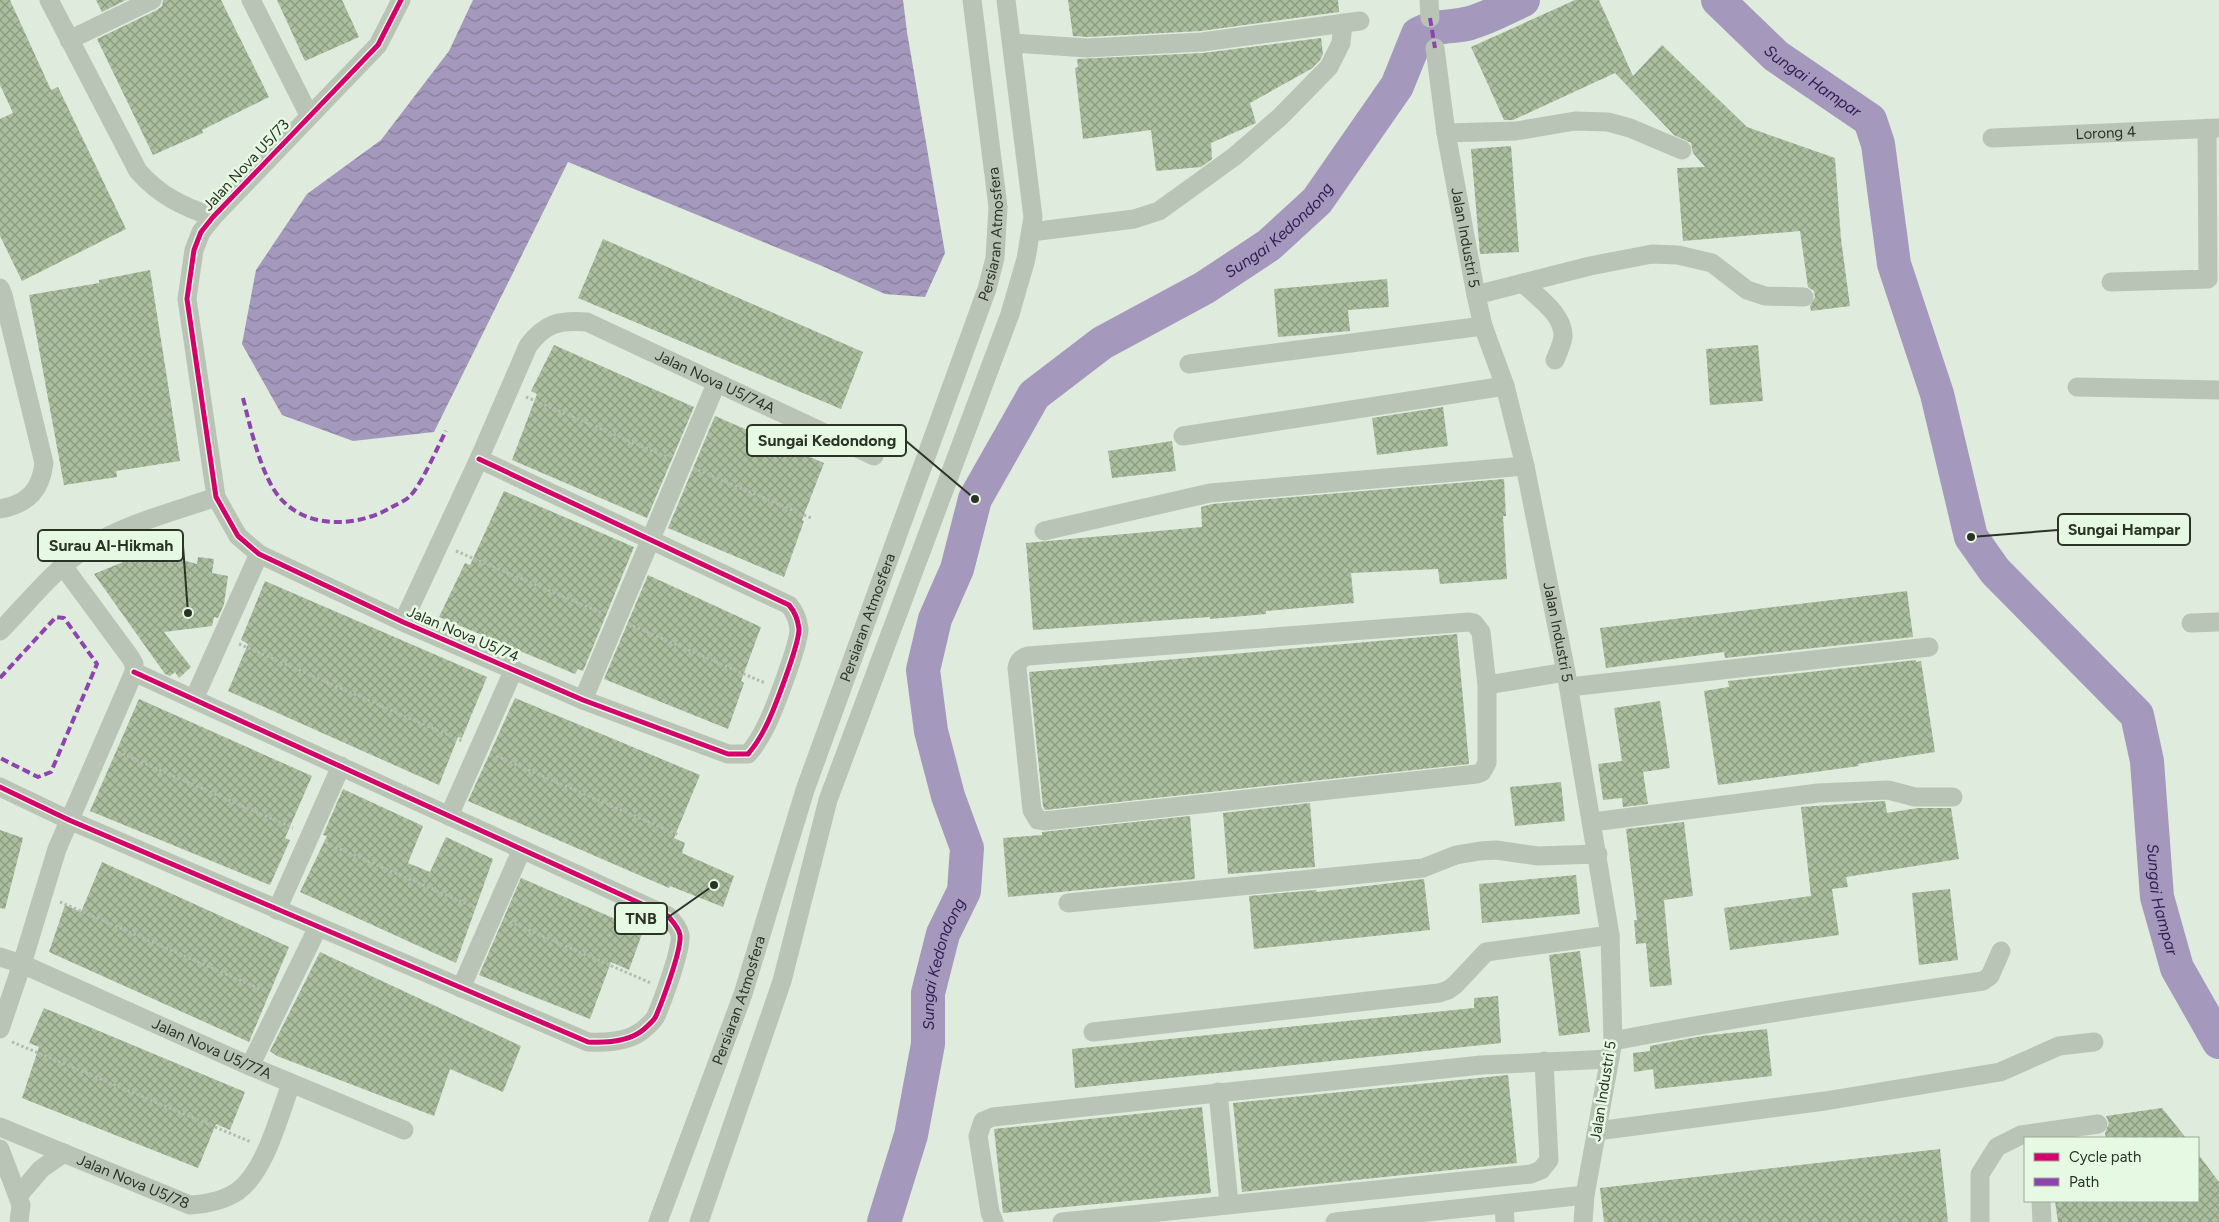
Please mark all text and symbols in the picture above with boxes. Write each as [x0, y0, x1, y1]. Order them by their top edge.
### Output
water label: Sungai Hampar [1760, 41, 1865, 122]
street label: Jalan Nova U5/73 [199, 115, 293, 215]
street label: Lorong 4 [2075, 123, 2137, 143]
street label: Persiaran Atmosfera [974, 166, 1007, 304]
water label: Sungai Kedondong [1221, 179, 1337, 282]
street label: Jalan Industri 5 [1447, 186, 1483, 289]
street label: Jalan Nova U5/74A [652, 346, 778, 418]
callout: Sungai Kedondong [747, 425, 906, 456]
text: Sungai Kedondong [758, 431, 896, 450]
callout: Sungai Hampar [2058, 514, 2190, 545]
text: Sungai Hampar [2068, 520, 2180, 539]
callout: Surau Al-Hikmah [38, 530, 183, 561]
text: Surau Al-Hikmah [49, 536, 173, 555]
street label: Persiaran Atmosfera [836, 551, 899, 684]
street label: Jalan Industri 5 [1539, 581, 1577, 684]
street label: Jalan Nova U5/74 [404, 602, 522, 666]
water label: Sungai Hampar [2143, 843, 2182, 958]
water label: Sungai Kedondong [919, 895, 969, 1030]
callout: TNB [615, 903, 667, 934]
text: TNB [625, 909, 657, 928]
street label: Persiaran Atmosfera [708, 934, 769, 1068]
street label: Jalan Nova U5/77A [149, 1014, 274, 1083]
street label: Jalan Industri 5 [1586, 1039, 1620, 1143]
legend [2024, 1137, 2199, 1202]
text: Cycle path [2069, 1148, 2141, 1166]
street label: Jalan Nova U5/78 [74, 1151, 192, 1213]
text: Path [2069, 1173, 2099, 1191]

